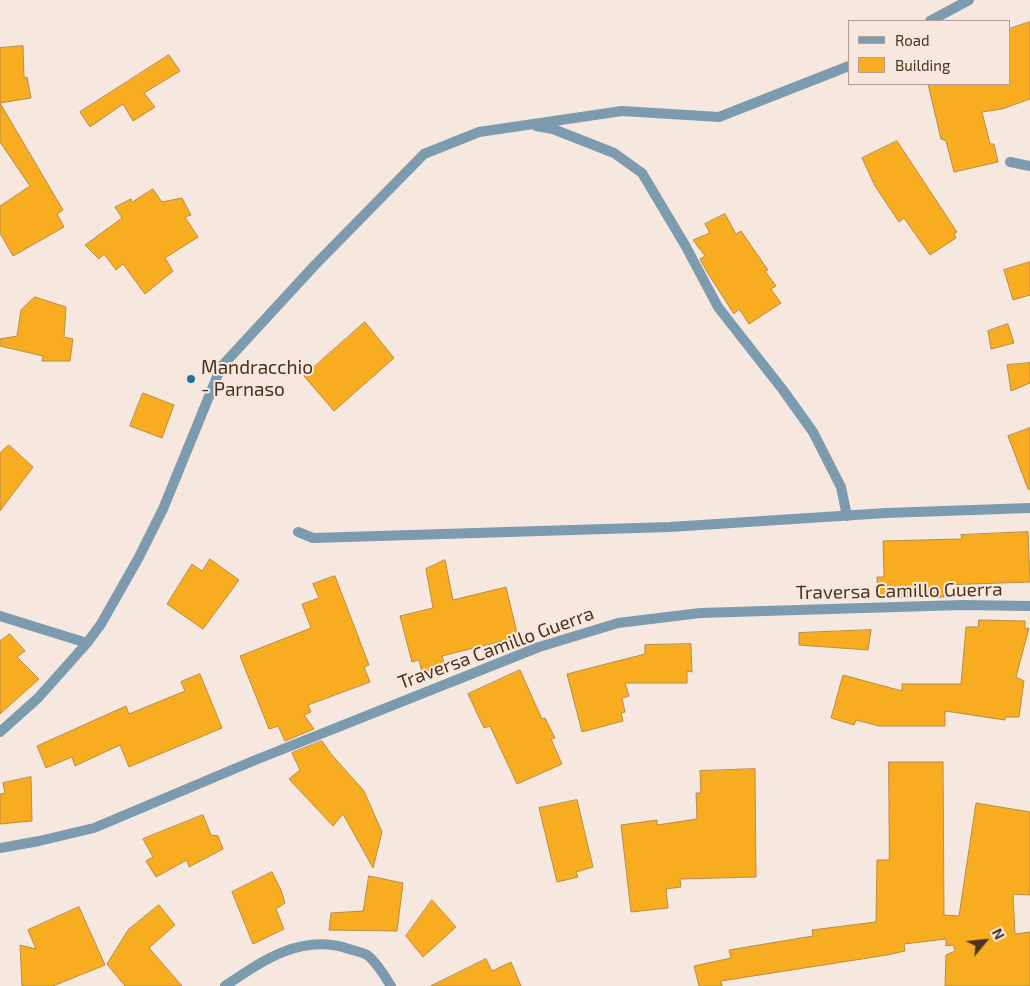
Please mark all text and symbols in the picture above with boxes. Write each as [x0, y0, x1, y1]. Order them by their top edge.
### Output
legend [848, 20, 1010, 85]
text: Road [895, 31, 930, 49]
text: Building [895, 56, 950, 74]
place label: Mandracchio - Parnaso [201, 357, 313, 401]
marker: Mandracchio - Parnaso [185, 373, 197, 385]
street label: Traversa Camillo Guerra [795, 578, 1003, 604]
street label: Traversa Camillo Guerra [395, 602, 597, 694]
north arrow [960, 916, 1010, 966]
text: N [989, 925, 1009, 942]

